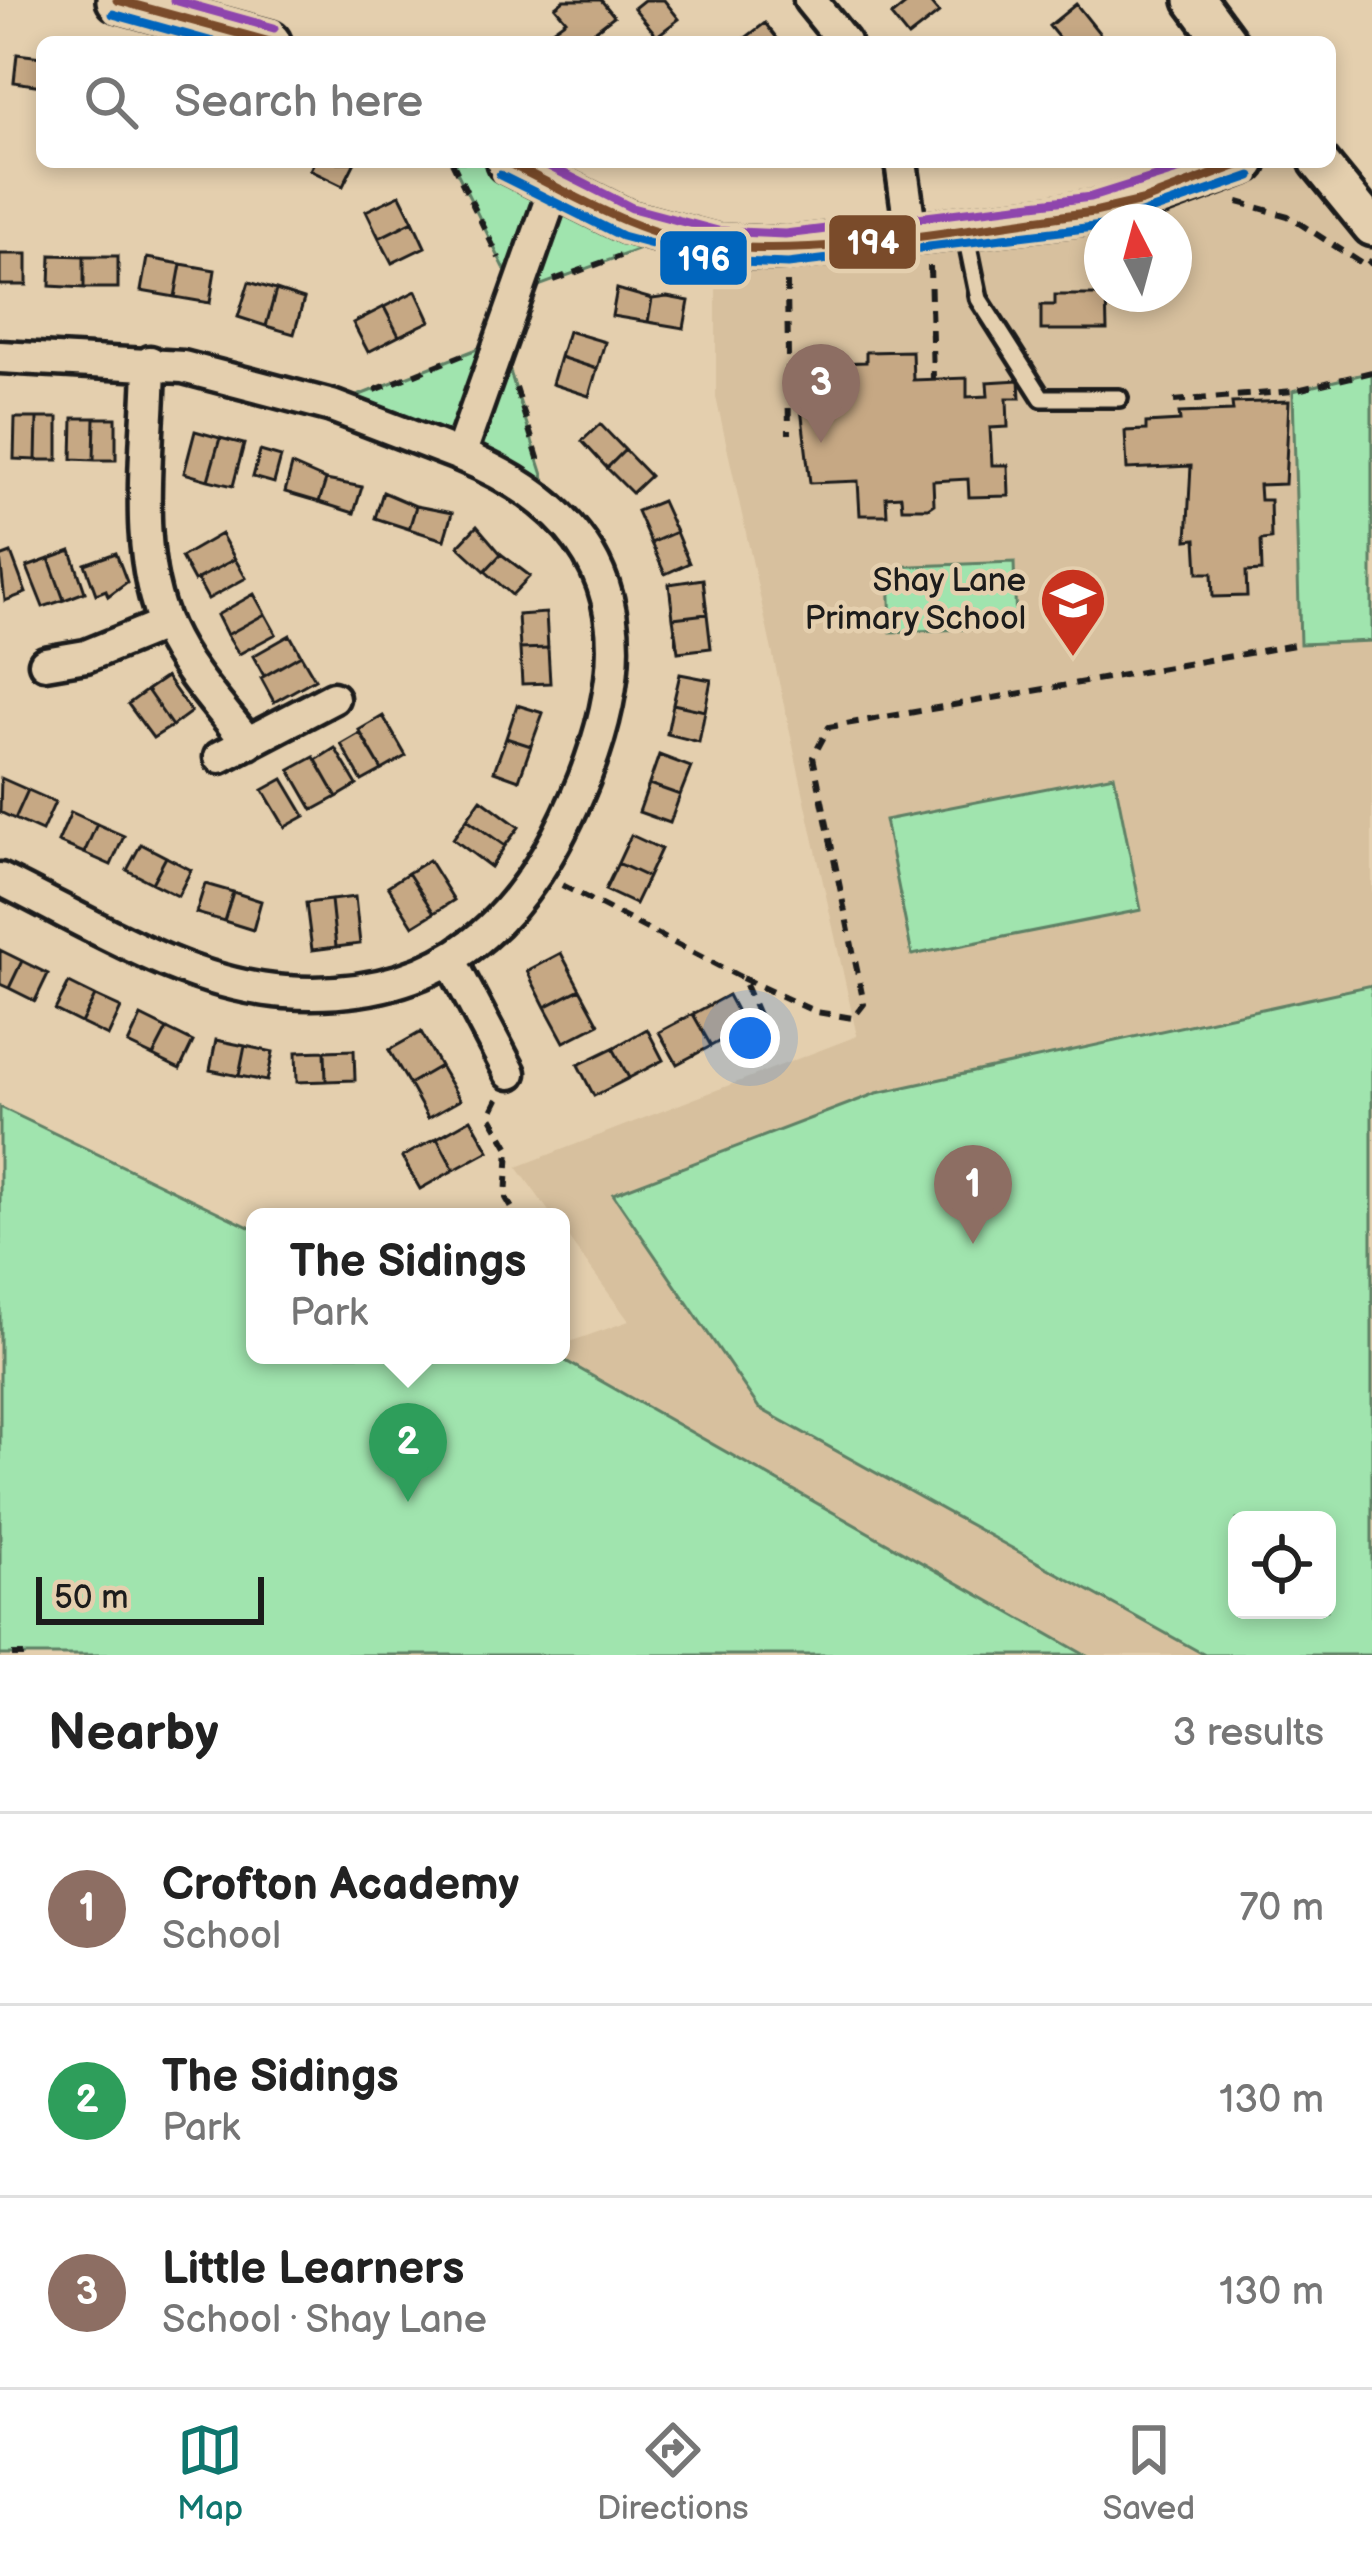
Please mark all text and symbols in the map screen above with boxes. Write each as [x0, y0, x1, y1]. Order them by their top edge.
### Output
search box [36, 36, 1336, 168]
icon: search [78, 69, 144, 135]
text: Search here [174, 75, 423, 130]
north arrow [1084, 204, 1192, 312]
line badge: 194 [827, 213, 918, 271]
text: 194 [847, 224, 899, 264]
line badge: 196 [658, 229, 749, 287]
text: 196 [677, 240, 731, 280]
pin: 3 [782, 344, 860, 443]
place label: Shay Lane Primary School [804, 561, 1026, 639]
school or university icon: Shay Lane Primary School [1038, 565, 1108, 659]
your location [720, 1008, 780, 1068]
pin: 1 [934, 1145, 1012, 1244]
popup [246, 1208, 570, 1364]
text: The Sidings [290, 1235, 526, 1290]
text: Park [290, 1290, 368, 1337]
pin: 2 [369, 1403, 447, 1502]
map controls [1228, 1511, 1336, 1619]
button: locate [1228, 1511, 1336, 1619]
scale bar [36, 1571, 264, 1624]
text: 50 m [54, 1578, 129, 1618]
text: Nearby [48, 1703, 219, 1764]
text: 3 results [1172, 1710, 1324, 1757]
text: Crofton Academy [162, 1858, 519, 1913]
text: 1 [79, 1885, 95, 1932]
text: 70 m [1239, 1885, 1324, 1932]
text: School [162, 1913, 281, 1960]
text: The Sidings [162, 2050, 399, 2105]
text: 2 [75, 2077, 99, 2124]
text: 130 m [1219, 2077, 1324, 2124]
text: Park [162, 2105, 240, 2152]
text: Little Learners [162, 2242, 464, 2297]
text: 3 [76, 2269, 98, 2316]
text: 130 m [1219, 2269, 1324, 2316]
text: School · Shay Lane [162, 2297, 487, 2344]
tab: Map [177, 2417, 243, 2529]
tab: Directions [597, 2417, 749, 2529]
tab: Saved [1102, 2417, 1195, 2529]

